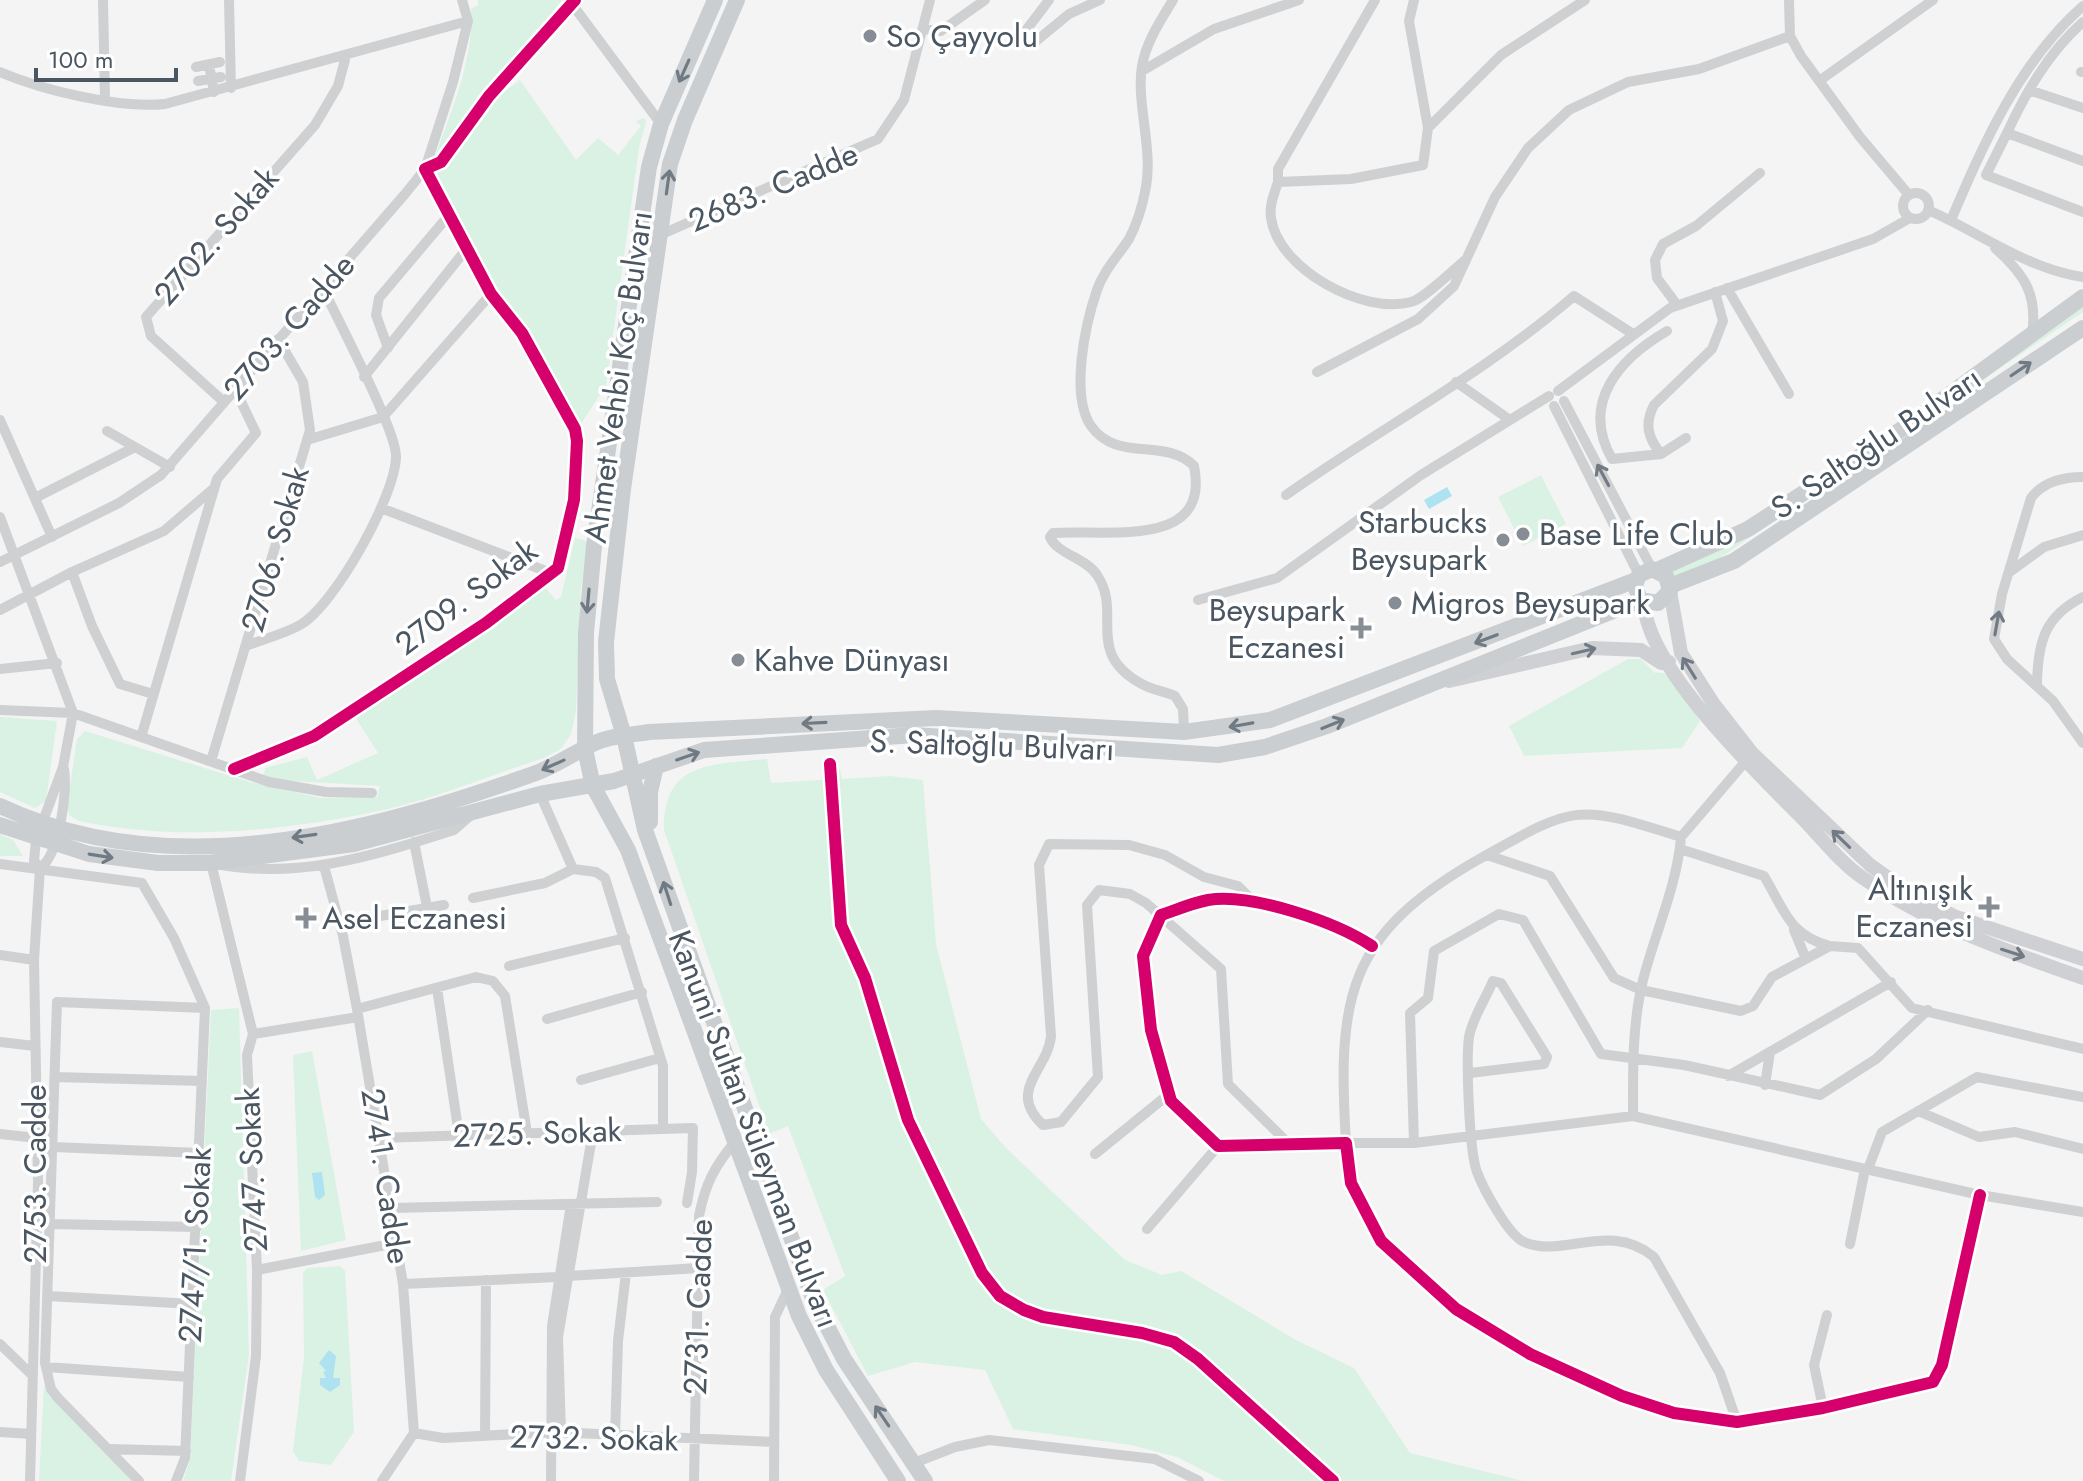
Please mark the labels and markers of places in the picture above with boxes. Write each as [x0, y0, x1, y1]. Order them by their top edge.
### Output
place label: So Çayyolu [886, 13, 1038, 59]
marker: So Çayyolu [861, 27, 879, 45]
place label: Starbucks Beysupark [1351, 499, 1488, 582]
place label: Base Life Club [1539, 511, 1734, 557]
marker: Base Life Club [1514, 525, 1532, 543]
marker: Starbucks Beysupark [1494, 531, 1512, 549]
place label: Migros Beysupark [1411, 580, 1651, 626]
place label: Beysupark Eczanesi [1209, 587, 1346, 670]
marker: Migros Beysupark [1386, 594, 1404, 612]
marker: Beysupark Eczanesi [1352, 619, 1370, 637]
place label: Kahve Dünyası [754, 637, 950, 683]
marker: Kahve Dünyası [729, 651, 747, 669]
place label: Altınışık Eczanesi [1855, 866, 1974, 949]
place label: Asel Eczanesi [322, 895, 507, 941]
marker: Altınışık Eczanesi [1980, 898, 1998, 916]
marker: Asel Eczanesi [297, 909, 315, 927]

